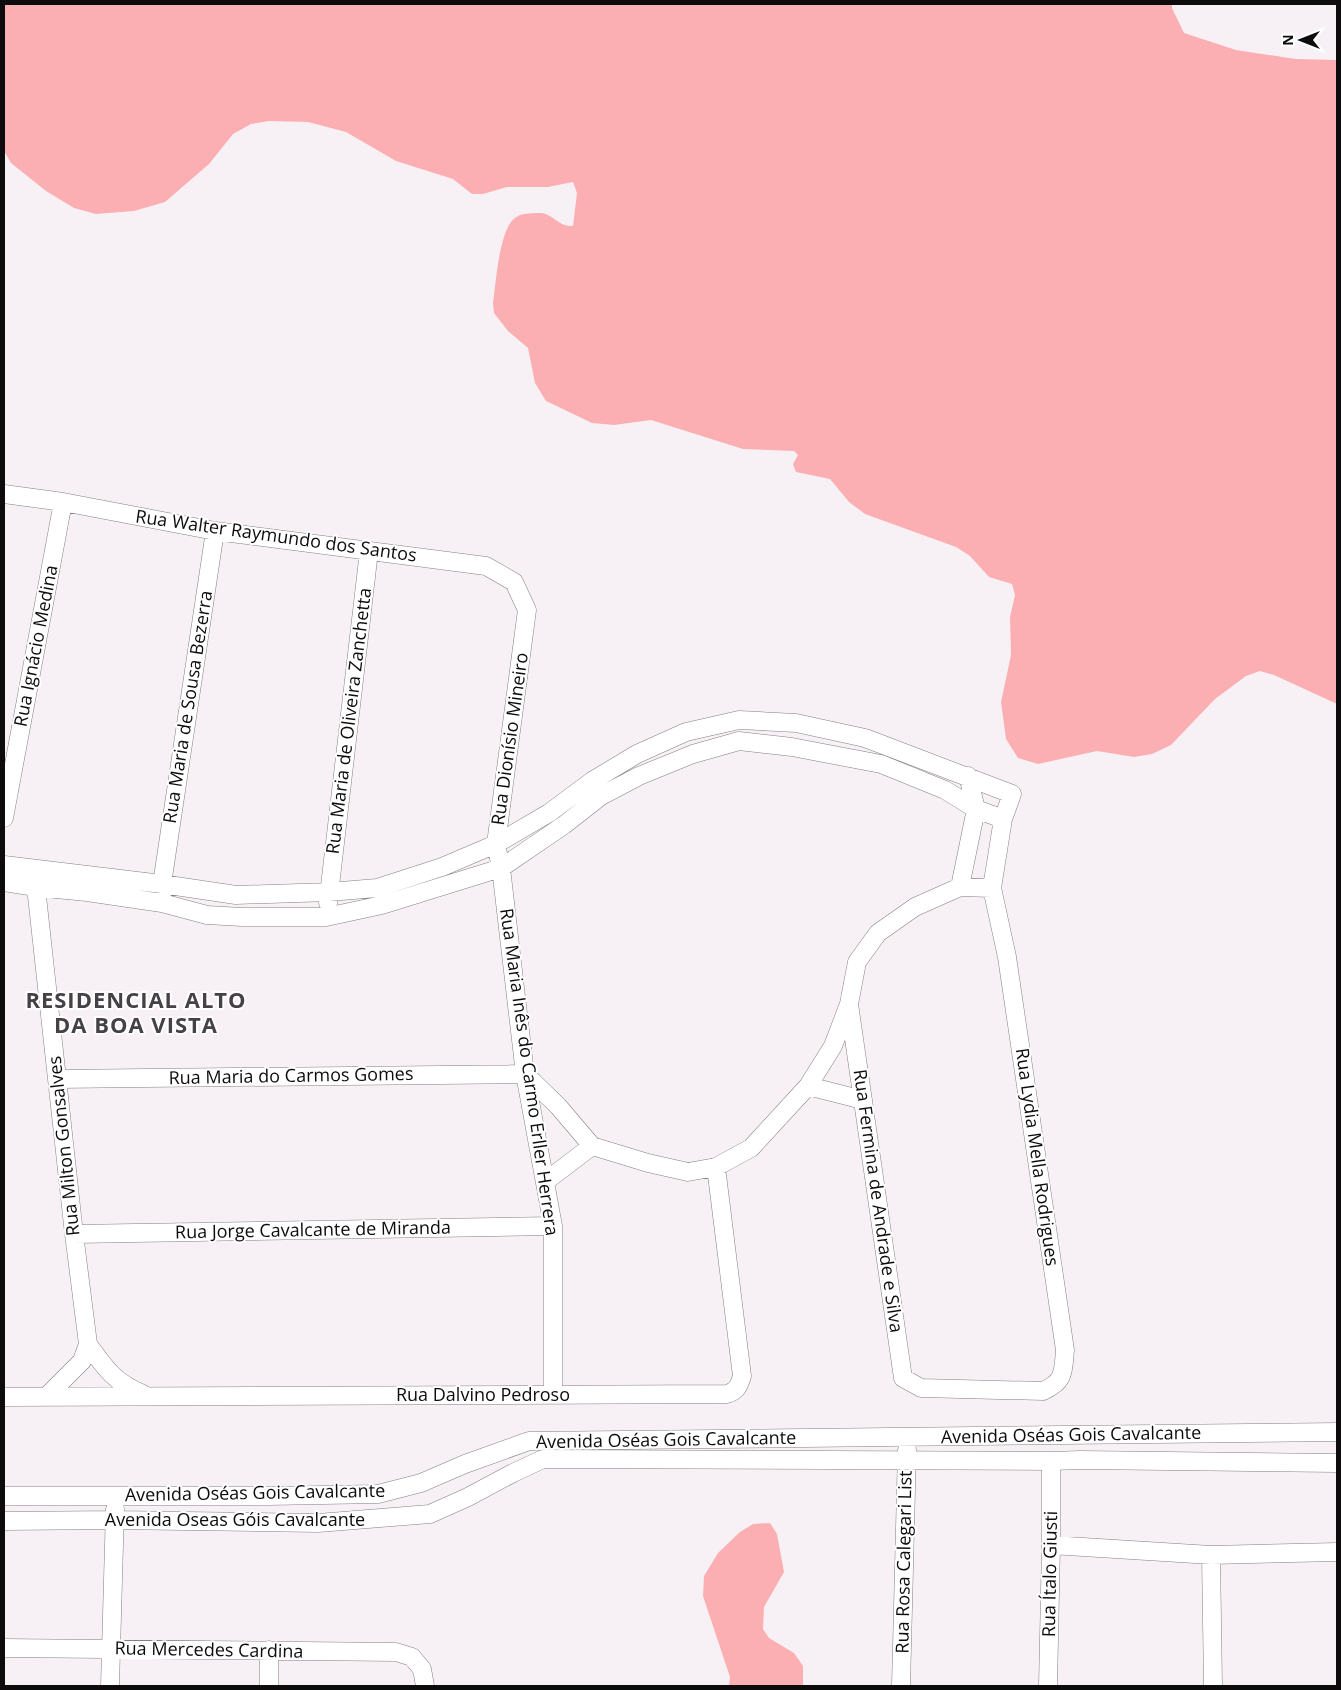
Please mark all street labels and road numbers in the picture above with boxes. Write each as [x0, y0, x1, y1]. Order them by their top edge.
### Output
street label: Rua Walter Raymundo dos Santos [134, 503, 418, 567]
street label: Rua Ignácio Medina [8, 563, 62, 729]
street label: Rua Maria de Oliveira Zanchetta [320, 586, 376, 855]
street label: Rua Maria de Sousa Bezerra [157, 589, 217, 825]
street label: Rua Dionísio Mineiro [485, 651, 533, 827]
street label: Rua Maria Inês do Carmo Erller Herrera [495, 907, 565, 1237]
street label: Rua Lydia Mella Rodrigues [1011, 1046, 1065, 1267]
street label: Rua Milton Gonsalves [42, 1055, 84, 1237]
street label: Rua Maria do Carmos Gomes [168, 1061, 414, 1089]
street label: Rua Fermina de Andrade e Silva [849, 1068, 909, 1334]
street label: Rua Jorge Cavalcante de Miranda [175, 1215, 451, 1243]
street label: Rua Dalvino Pedroso [396, 1382, 570, 1406]
street label: Avenida Oséas Gois Cavalcante [941, 1420, 1201, 1448]
street label: Avenida Oséas Gois Cavalcante [536, 1425, 796, 1453]
street label: Rua Rosa Calegari List [889, 1470, 917, 1654]
street label: Avenida Oséas Gois Cavalcante [125, 1478, 385, 1506]
street label: Avenida Oseas Góis Cavalcante [105, 1507, 365, 1531]
street label: Rua Ítalo Giusti [1036, 1511, 1062, 1637]
street label: Rua Mercedes Cardina [114, 1635, 304, 1663]

